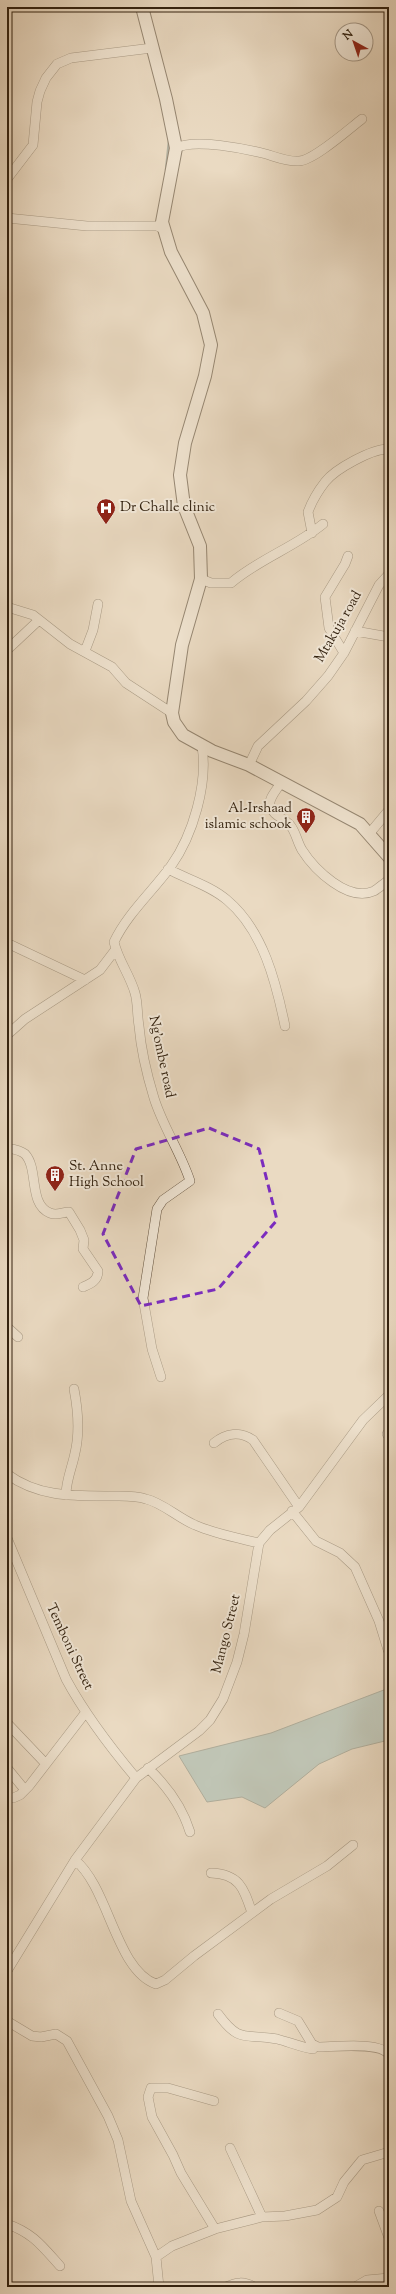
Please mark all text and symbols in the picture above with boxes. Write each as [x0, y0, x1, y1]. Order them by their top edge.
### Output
north arrow [334, 22, 374, 62]
text: N [339, 26, 357, 45]
hospital icon: Dr Challe clinic [95, 497, 117, 525]
place label: Dr Challe clinic [120, 498, 215, 518]
street label: Mtakuja road [310, 587, 368, 667]
place label: Al-Irshaad islamic schook [205, 799, 292, 835]
building icon: Al-Irshaad islamic schook [295, 806, 317, 834]
street label: Ng'ombe road [143, 1014, 179, 1100]
place label: St. Anne High School [69, 1157, 144, 1193]
building icon: St. Anne High School [44, 1164, 66, 1192]
street label: Mango Street [207, 1592, 247, 1676]
street label: Temboni Street [40, 1601, 98, 1694]

